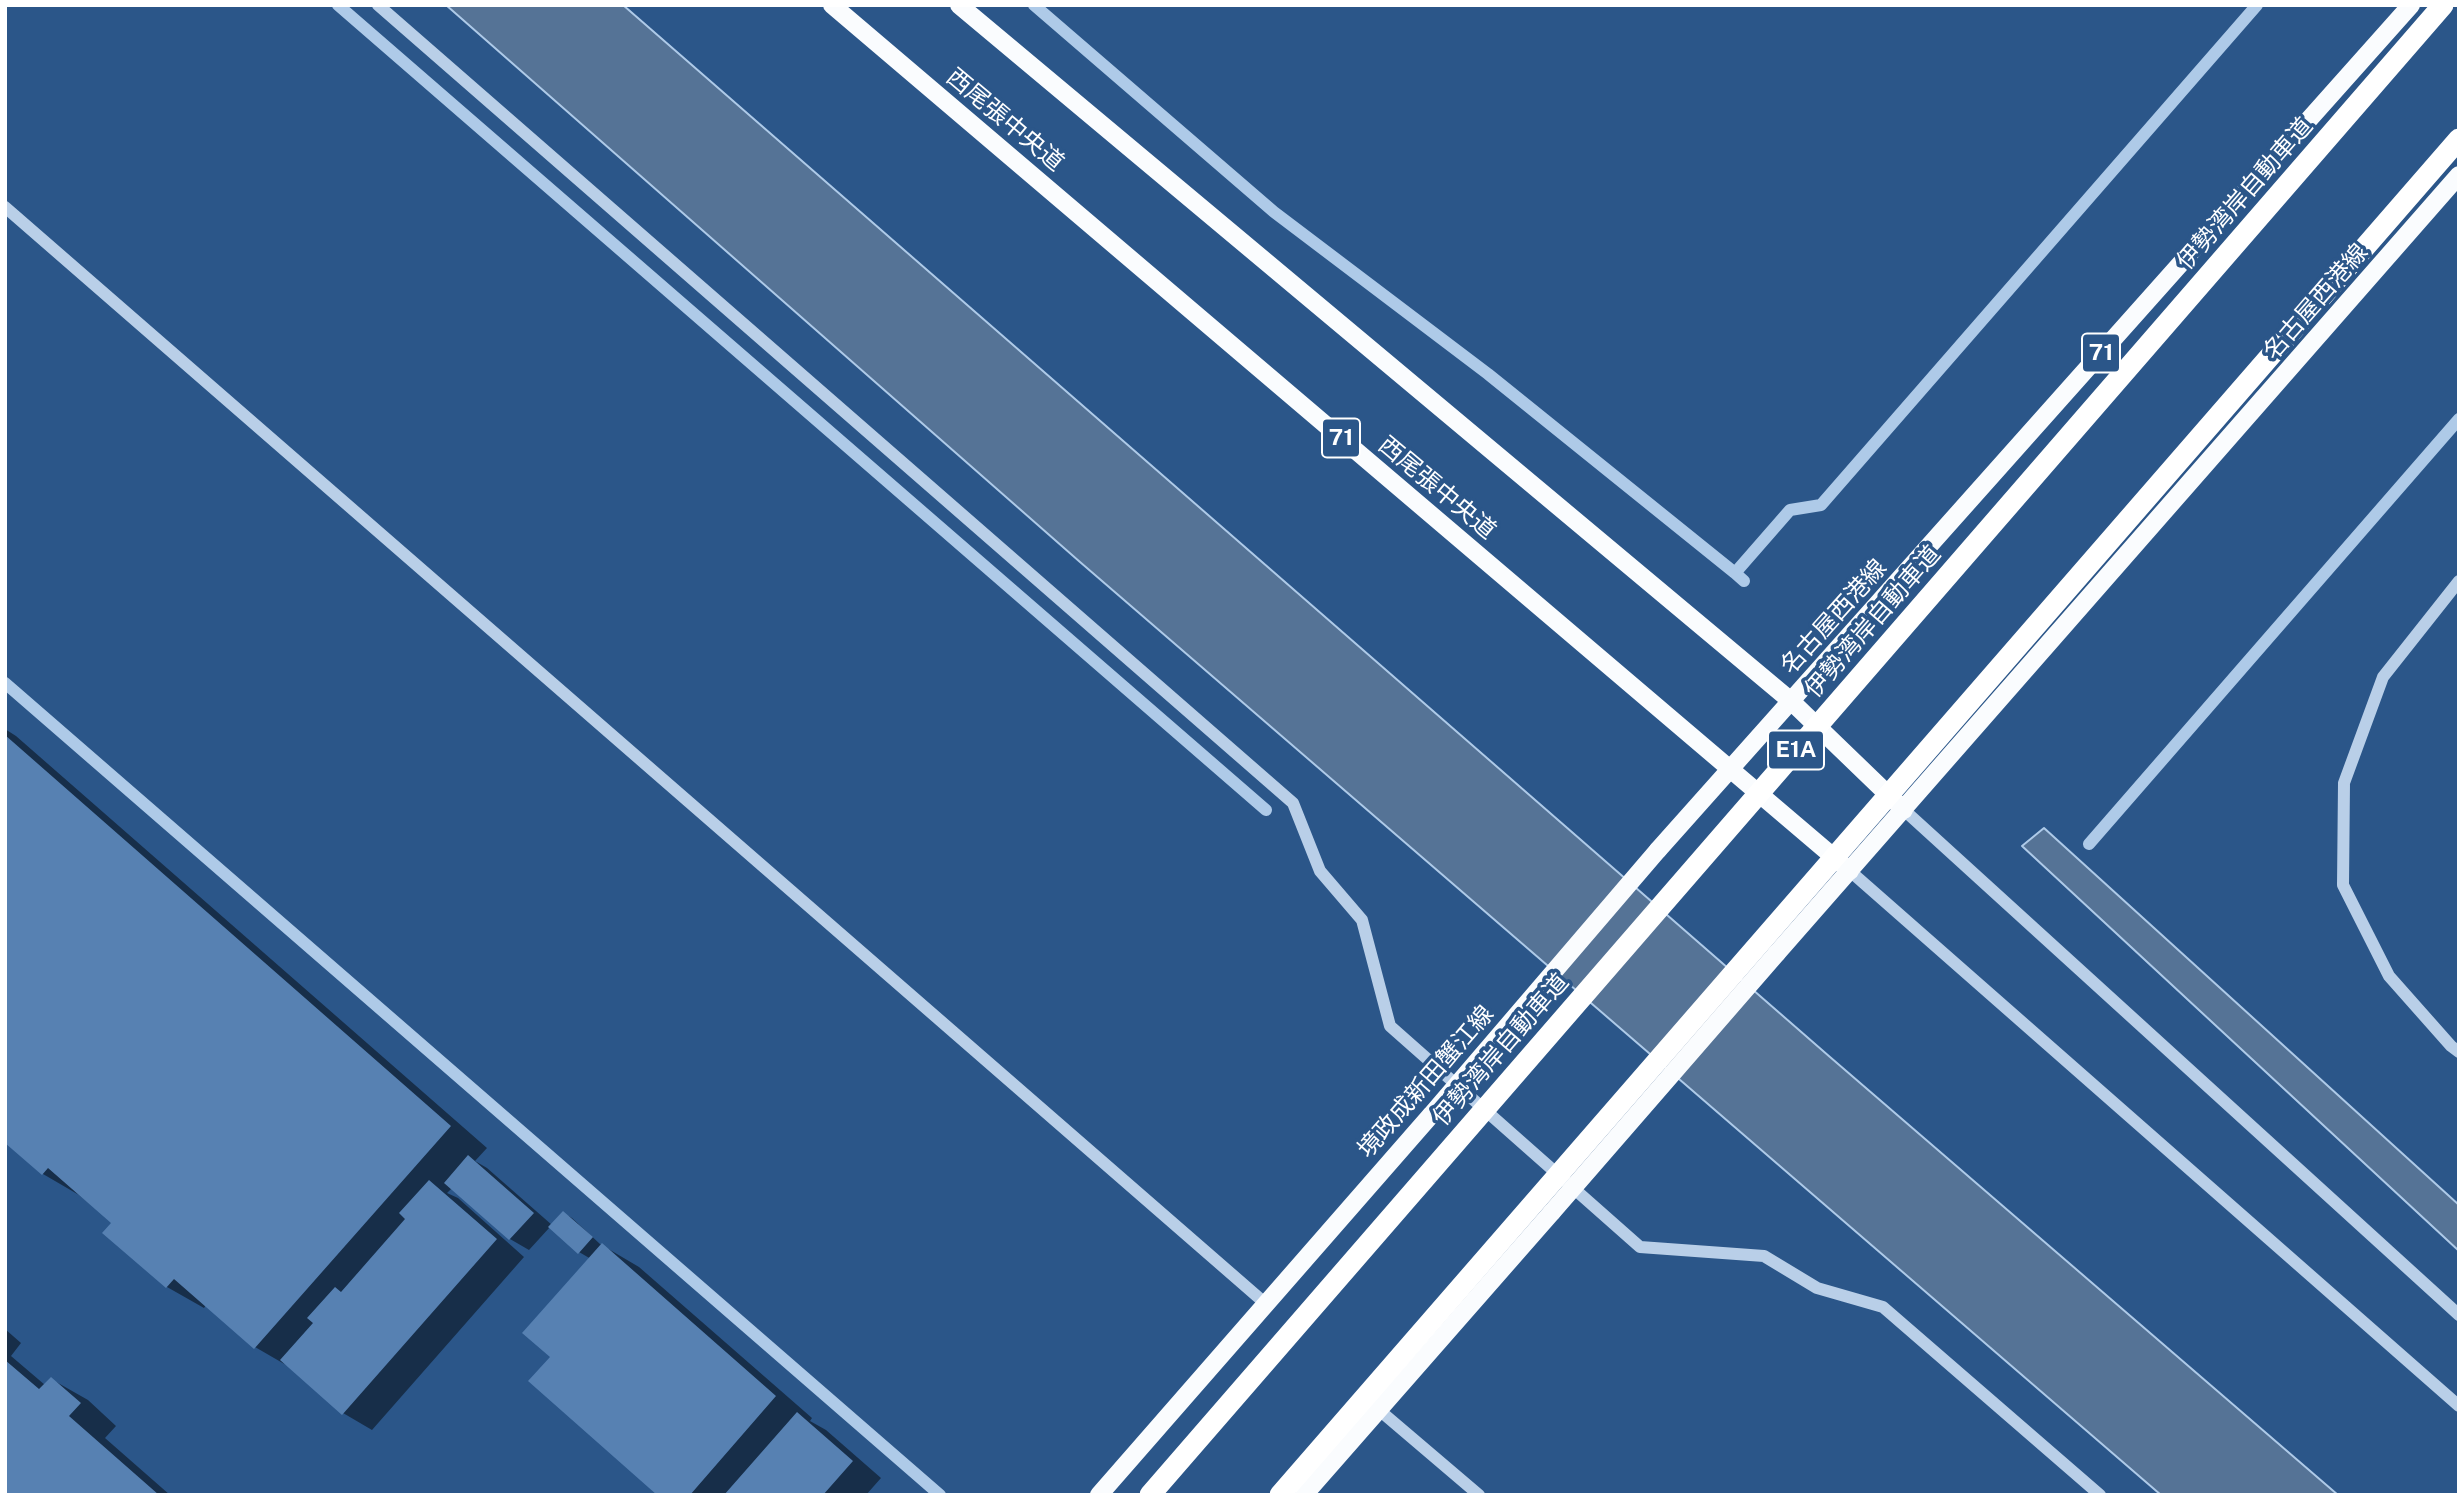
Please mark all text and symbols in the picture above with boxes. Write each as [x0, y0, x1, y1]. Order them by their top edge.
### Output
street label: 西尾張中央道 [941, 63, 1069, 177]
street label: 伊勢湾岸自動車道 [2171, 112, 2319, 276]
street label: 名古屋西港線 [2258, 238, 2374, 366]
road number: 71 [2082, 334, 2120, 372]
road number: 71 [1322, 418, 1360, 458]
street label: 西尾張中央道 [1373, 431, 1501, 545]
street label: 伊勢湾岸自動車道 [1799, 540, 1947, 704]
street label: 名古屋西港線 [1775, 554, 1893, 680]
road number: E1A [1768, 730, 1824, 770]
street label: 伊勢湾岸自動車道 [1427, 968, 1575, 1132]
street label: 境政成新田蟹江線 [1352, 1000, 1500, 1164]

